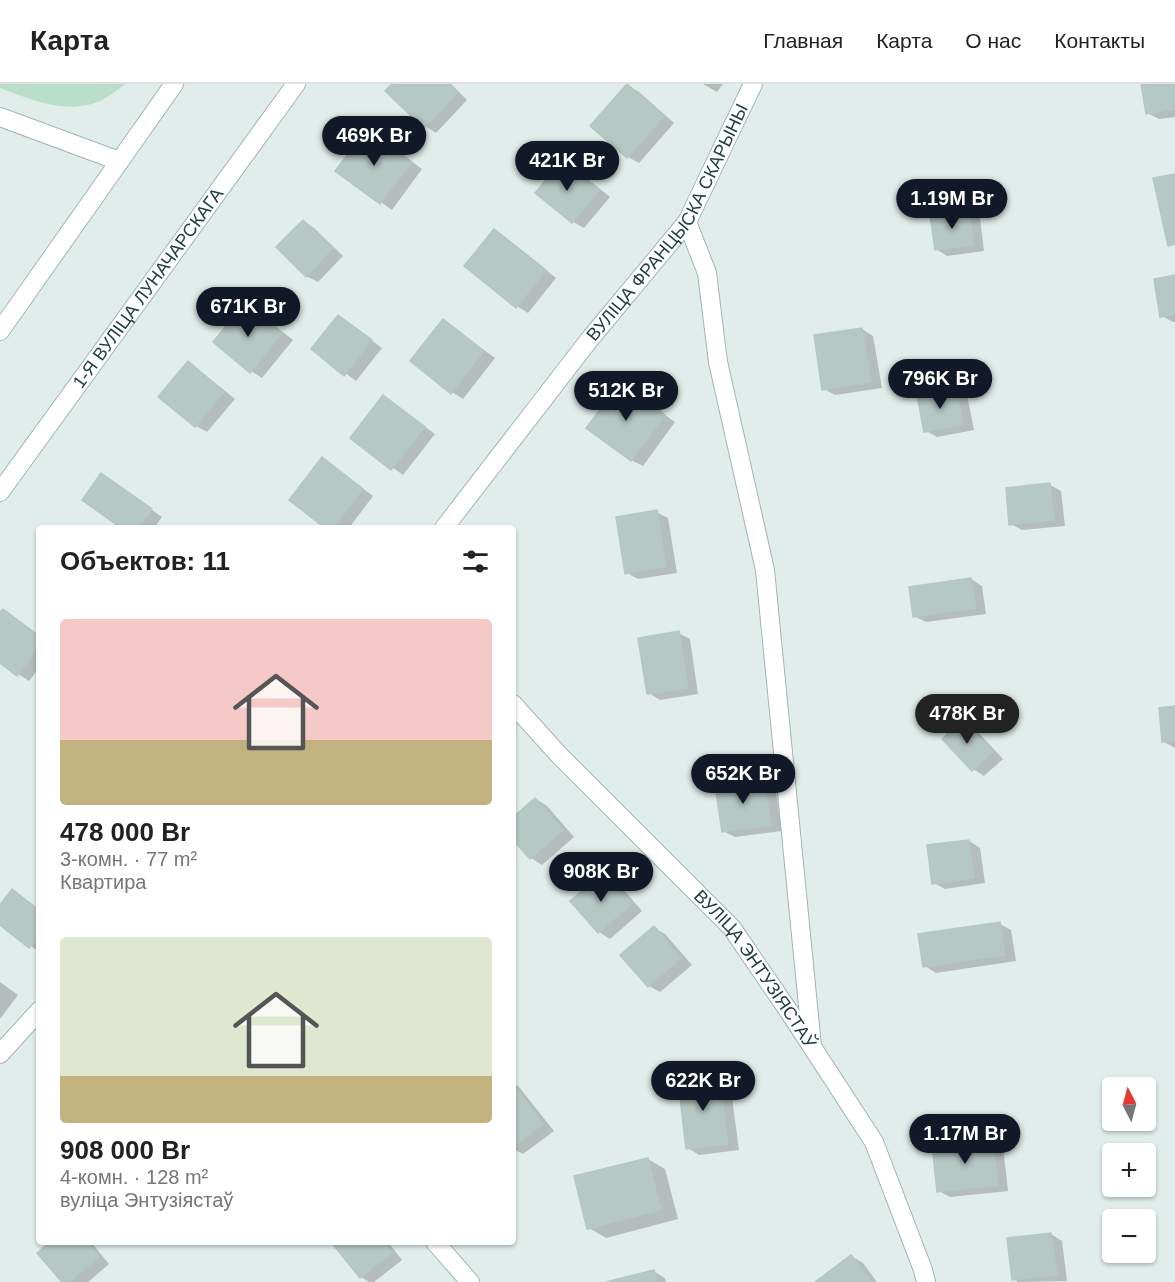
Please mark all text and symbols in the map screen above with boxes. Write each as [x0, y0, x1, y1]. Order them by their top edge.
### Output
text: Карта [30, 25, 109, 56]
text: Главная [763, 29, 843, 52]
text: Карта [876, 29, 932, 52]
text: О нас [965, 29, 1021, 52]
text: Контакты [1054, 29, 1145, 52]
street label: ВУЛІЦА ФРАНЦЫСКА СКАРЫНЫ [583, 101, 752, 345]
pin: 469K Br [319, 116, 429, 167]
text: 469K Br [336, 124, 412, 146]
pin: 421K Br [512, 141, 622, 192]
text: 421K Br [529, 149, 605, 171]
pin: 1.19M Br [890, 179, 1014, 230]
street label: 1-Я ВУЛІЦА ЛУНАЧАРСКАГА [69, 184, 227, 392]
text: 1.19M Br [910, 187, 994, 209]
pin: 671K Br [193, 287, 303, 338]
text: 671K Br [210, 295, 286, 317]
pin: 796K Br [885, 359, 995, 410]
text: 796K Br [902, 367, 978, 389]
pin: 512K Br [571, 371, 681, 422]
text: 512K Br [588, 379, 664, 401]
icon: filters [459, 545, 492, 578]
text: Объектов: 11 [60, 546, 230, 576]
icon: home [222, 658, 330, 766]
pin: 478K Br [912, 694, 1022, 745]
text: 478K Br [929, 702, 1005, 724]
pin: 652K Br [688, 754, 798, 805]
text: 652K Br [705, 762, 781, 784]
text: 478 000 Br [60, 817, 190, 847]
text: 3-комн. · 77 m² [60, 848, 197, 870]
pin: 908K Br [546, 852, 656, 903]
text: 908K Br [563, 860, 639, 882]
text: Квартира [60, 871, 146, 893]
street label: ВУЛІЦА ЭНТУЗІЯСТАЎ [690, 886, 821, 1052]
icon: home [222, 976, 330, 1084]
pin: 622K Br [648, 1061, 758, 1112]
text: 622K Br [665, 1069, 741, 1091]
north arrow [1102, 1077, 1156, 1131]
map controls [1102, 1077, 1156, 1263]
pin: 1.17M Br [903, 1114, 1027, 1165]
text: 1.17M Br [923, 1122, 1007, 1144]
text: 908 000 Br [60, 1135, 190, 1165]
button: + [1102, 1143, 1156, 1197]
text: 4-комн. · 128 m² [60, 1166, 208, 1188]
text: вуліца Энтузіястаў [60, 1189, 233, 1211]
button: − [1102, 1209, 1156, 1263]

